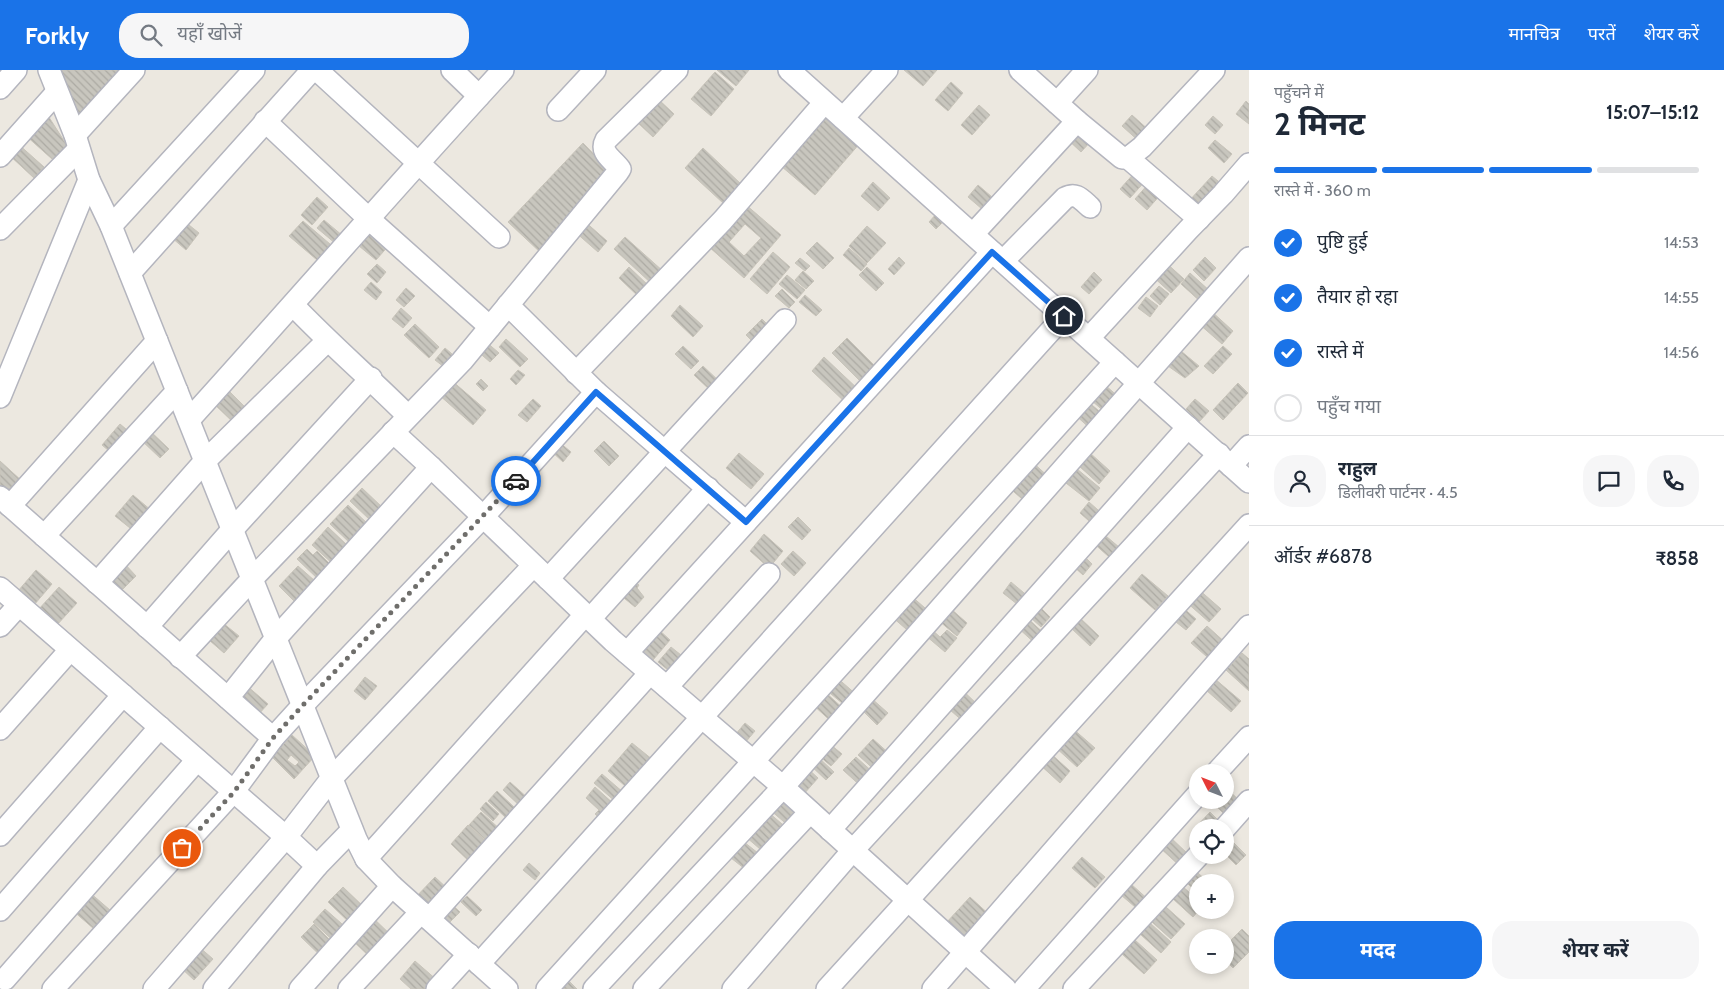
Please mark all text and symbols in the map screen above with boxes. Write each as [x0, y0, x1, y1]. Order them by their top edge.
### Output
search box [119, 13, 469, 58]
text: Forkly [25, 21, 89, 50]
icon: search [137, 21, 165, 49]
text: यहाँ खोजें [177, 22, 242, 45]
text: मानचित्र [1508, 23, 1560, 45]
text: परतें [1588, 23, 1616, 45]
text: शेयर करें [1644, 23, 1699, 45]
text: पहुँचने में [1274, 83, 1324, 102]
text: 15:07–15:12 [1606, 101, 1699, 124]
text: 2 मिनट [1274, 104, 1365, 143]
text: रास्ते में · 360 m [1274, 181, 1371, 200]
icon: check [1274, 229, 1302, 257]
text: पुष्टि हुई [1317, 230, 1368, 253]
text: 14:53 [1664, 233, 1699, 252]
icon: check [1274, 284, 1302, 312]
text: तैयार हो रहा [1317, 285, 1398, 308]
text: 14:55 [1664, 288, 1699, 307]
pin [1043, 295, 1085, 337]
icon: home [1050, 302, 1078, 330]
icon: check [1274, 339, 1302, 367]
text: रास्ते में [1317, 340, 1364, 363]
text: 14:56 [1663, 343, 1699, 362]
text: पहुँच गया [1317, 395, 1381, 418]
button: person [1274, 455, 1326, 507]
button: chat [1583, 455, 1635, 507]
button: phone [1647, 455, 1699, 507]
courier [491, 456, 541, 506]
text: राहुल [1338, 457, 1377, 480]
icon: car [502, 467, 530, 495]
text: डिलीवरी पार्टनर · 4.5 [1338, 483, 1458, 502]
text: ऑर्डर #6878 [1274, 545, 1372, 568]
text: ₹858 [1655, 547, 1699, 570]
north arrow [1189, 764, 1234, 809]
map controls [1189, 764, 1234, 974]
button: locate [1189, 819, 1234, 864]
pin [161, 827, 203, 869]
icon: bag [168, 834, 196, 862]
button: + [1189, 874, 1234, 919]
button: मदद [1274, 921, 1482, 979]
button: शेयर करें [1492, 921, 1699, 979]
button: − [1189, 929, 1234, 974]

